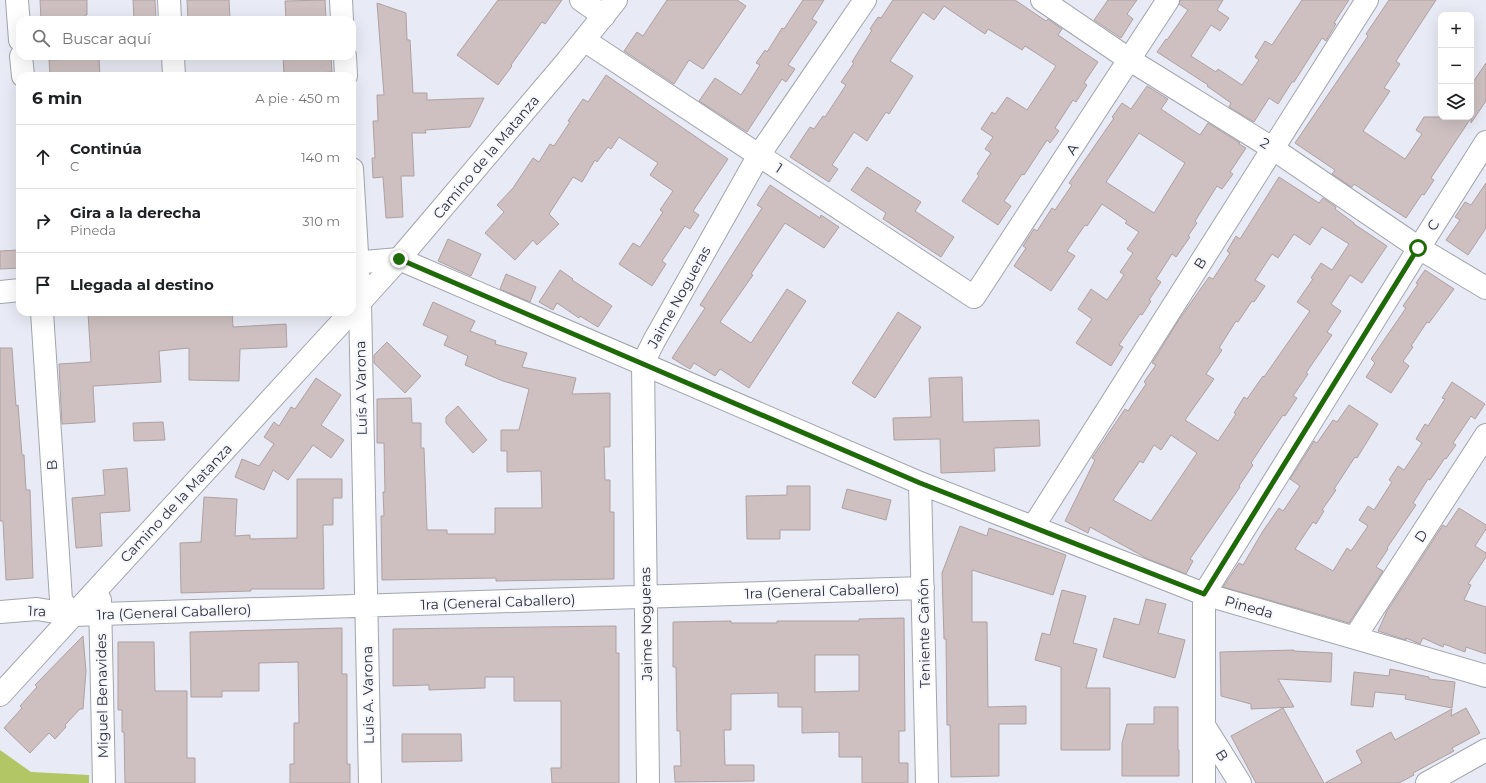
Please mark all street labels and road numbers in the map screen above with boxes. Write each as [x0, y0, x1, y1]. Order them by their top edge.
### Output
street label: Camino de la Matanza [429, 91, 543, 223]
street label: 2 [1257, 133, 1273, 153]
street label: A [1062, 139, 1083, 158]
street label: 1 [772, 159, 786, 177]
street label: C [1423, 216, 1443, 234]
street label: Jaime Nogueras [643, 243, 715, 352]
street label: B [1190, 254, 1210, 272]
street label: Luís A Varona [351, 340, 371, 436]
street label: Camino de la Matanza [116, 440, 236, 566]
street label: B [43, 459, 61, 471]
street label: D [1410, 526, 1432, 546]
street label: Jaime Nogueras [636, 567, 656, 682]
street label: Teniente Cañón [914, 578, 934, 688]
street label: 1ra (General Caballero) [744, 579, 900, 603]
street label: 1ra (General Caballero) [420, 590, 576, 614]
street label: Pineda [1223, 592, 1275, 622]
street label: 1ra (General Caballero) [96, 600, 252, 624]
street label: 1ra [27, 602, 47, 620]
street label: Miguel Benavides [92, 633, 112, 759]
street label: Luis A. Varona [358, 646, 378, 744]
street label: B [1212, 746, 1232, 764]

